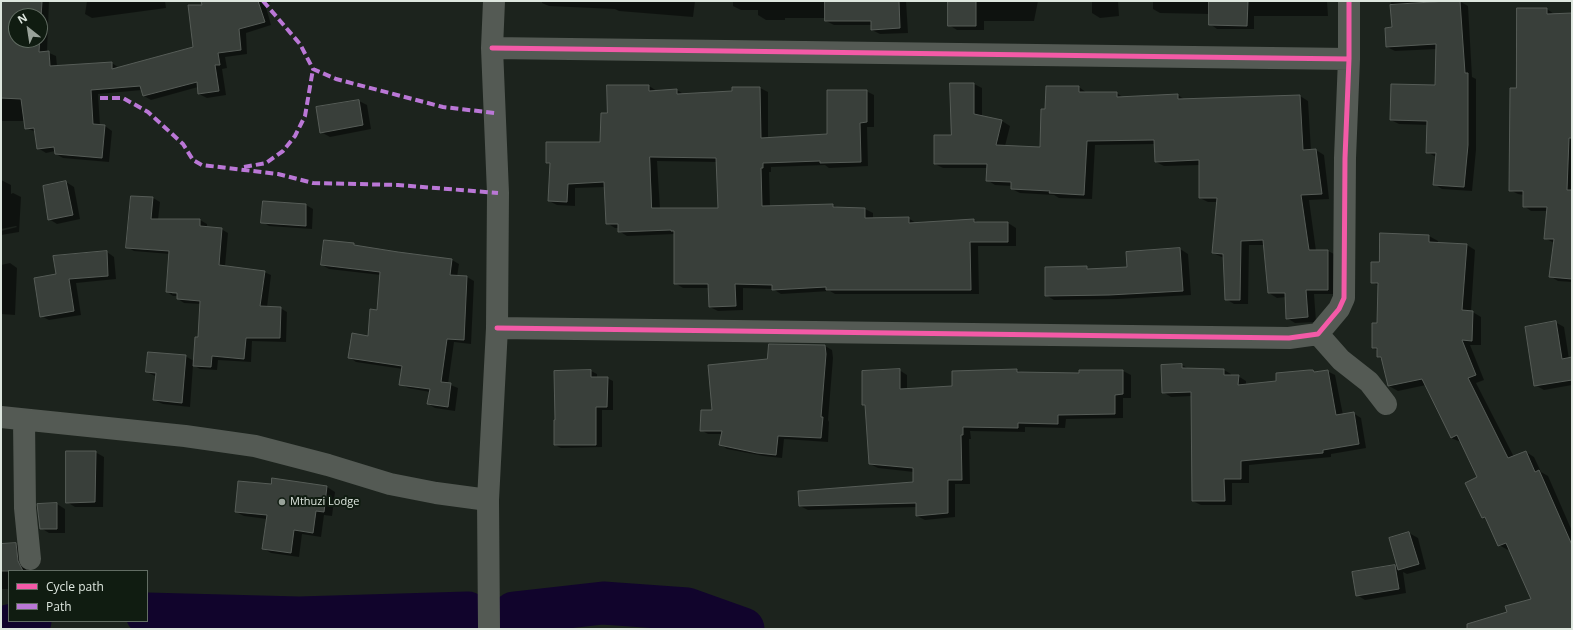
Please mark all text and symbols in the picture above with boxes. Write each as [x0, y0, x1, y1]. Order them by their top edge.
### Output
north arrow [8, 8, 48, 48]
text: N [15, 9, 30, 27]
place label: Mthuzi Lodge [290, 495, 359, 509]
marker: Mthuzi Lodge [277, 497, 287, 507]
legend [8, 570, 148, 622]
text: Cycle path [46, 578, 104, 595]
text: Path [46, 598, 72, 615]

